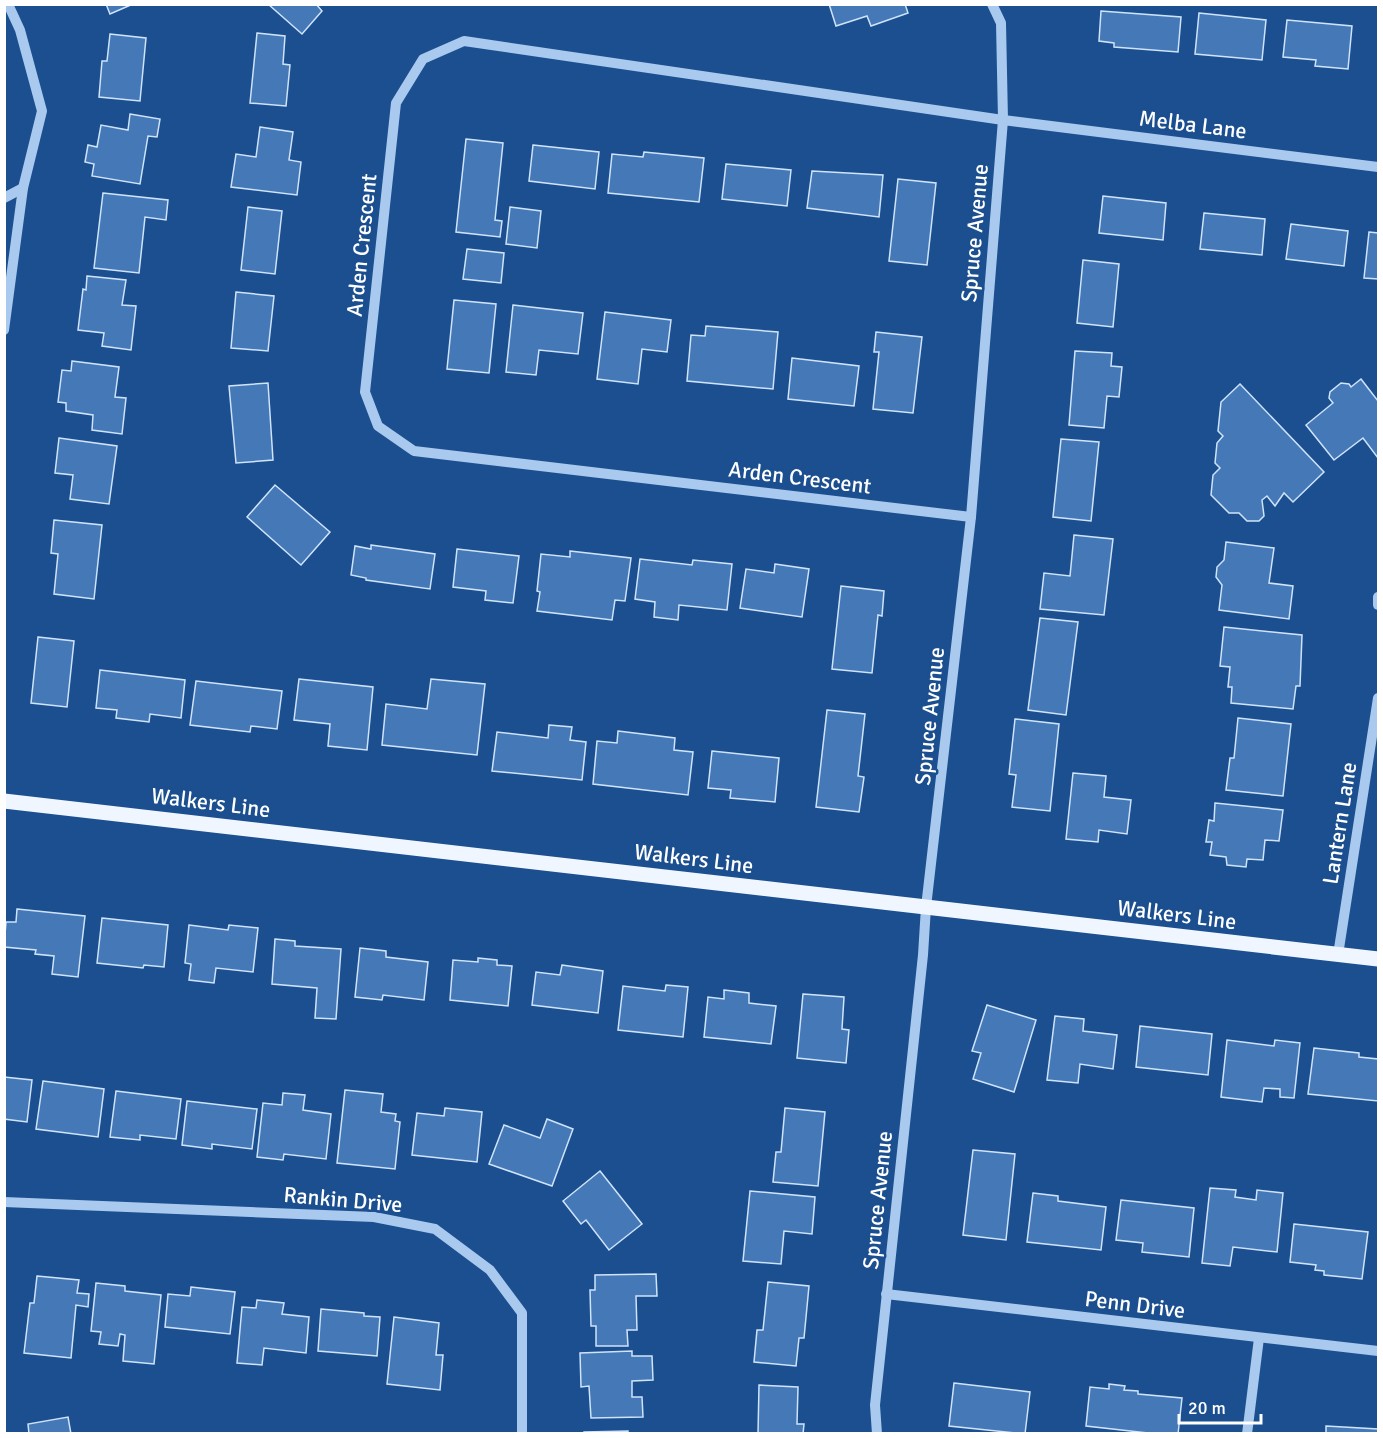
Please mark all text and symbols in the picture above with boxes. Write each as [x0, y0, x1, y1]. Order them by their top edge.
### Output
street label: Melba Lane [1138, 104, 1248, 144]
street label: Spruce Avenue [955, 163, 994, 303]
street label: Arden Crescent [341, 172, 382, 318]
street label: Arden Crescent [727, 455, 873, 500]
street label: Spruce Avenue [909, 646, 950, 787]
street label: Lantern Lane [1317, 760, 1362, 886]
street label: Walkers Line [150, 782, 272, 823]
street label: Walkers Line [633, 838, 755, 879]
street label: Walkers Line [1116, 894, 1238, 935]
street label: Spruce Avenue [857, 1130, 898, 1271]
street label: Rankin Drive [282, 1181, 403, 1218]
street label: Penn Drive [1083, 1285, 1187, 1324]
scale bar [1179, 1387, 1262, 1425]
text: 20 m [1188, 1397, 1226, 1419]

